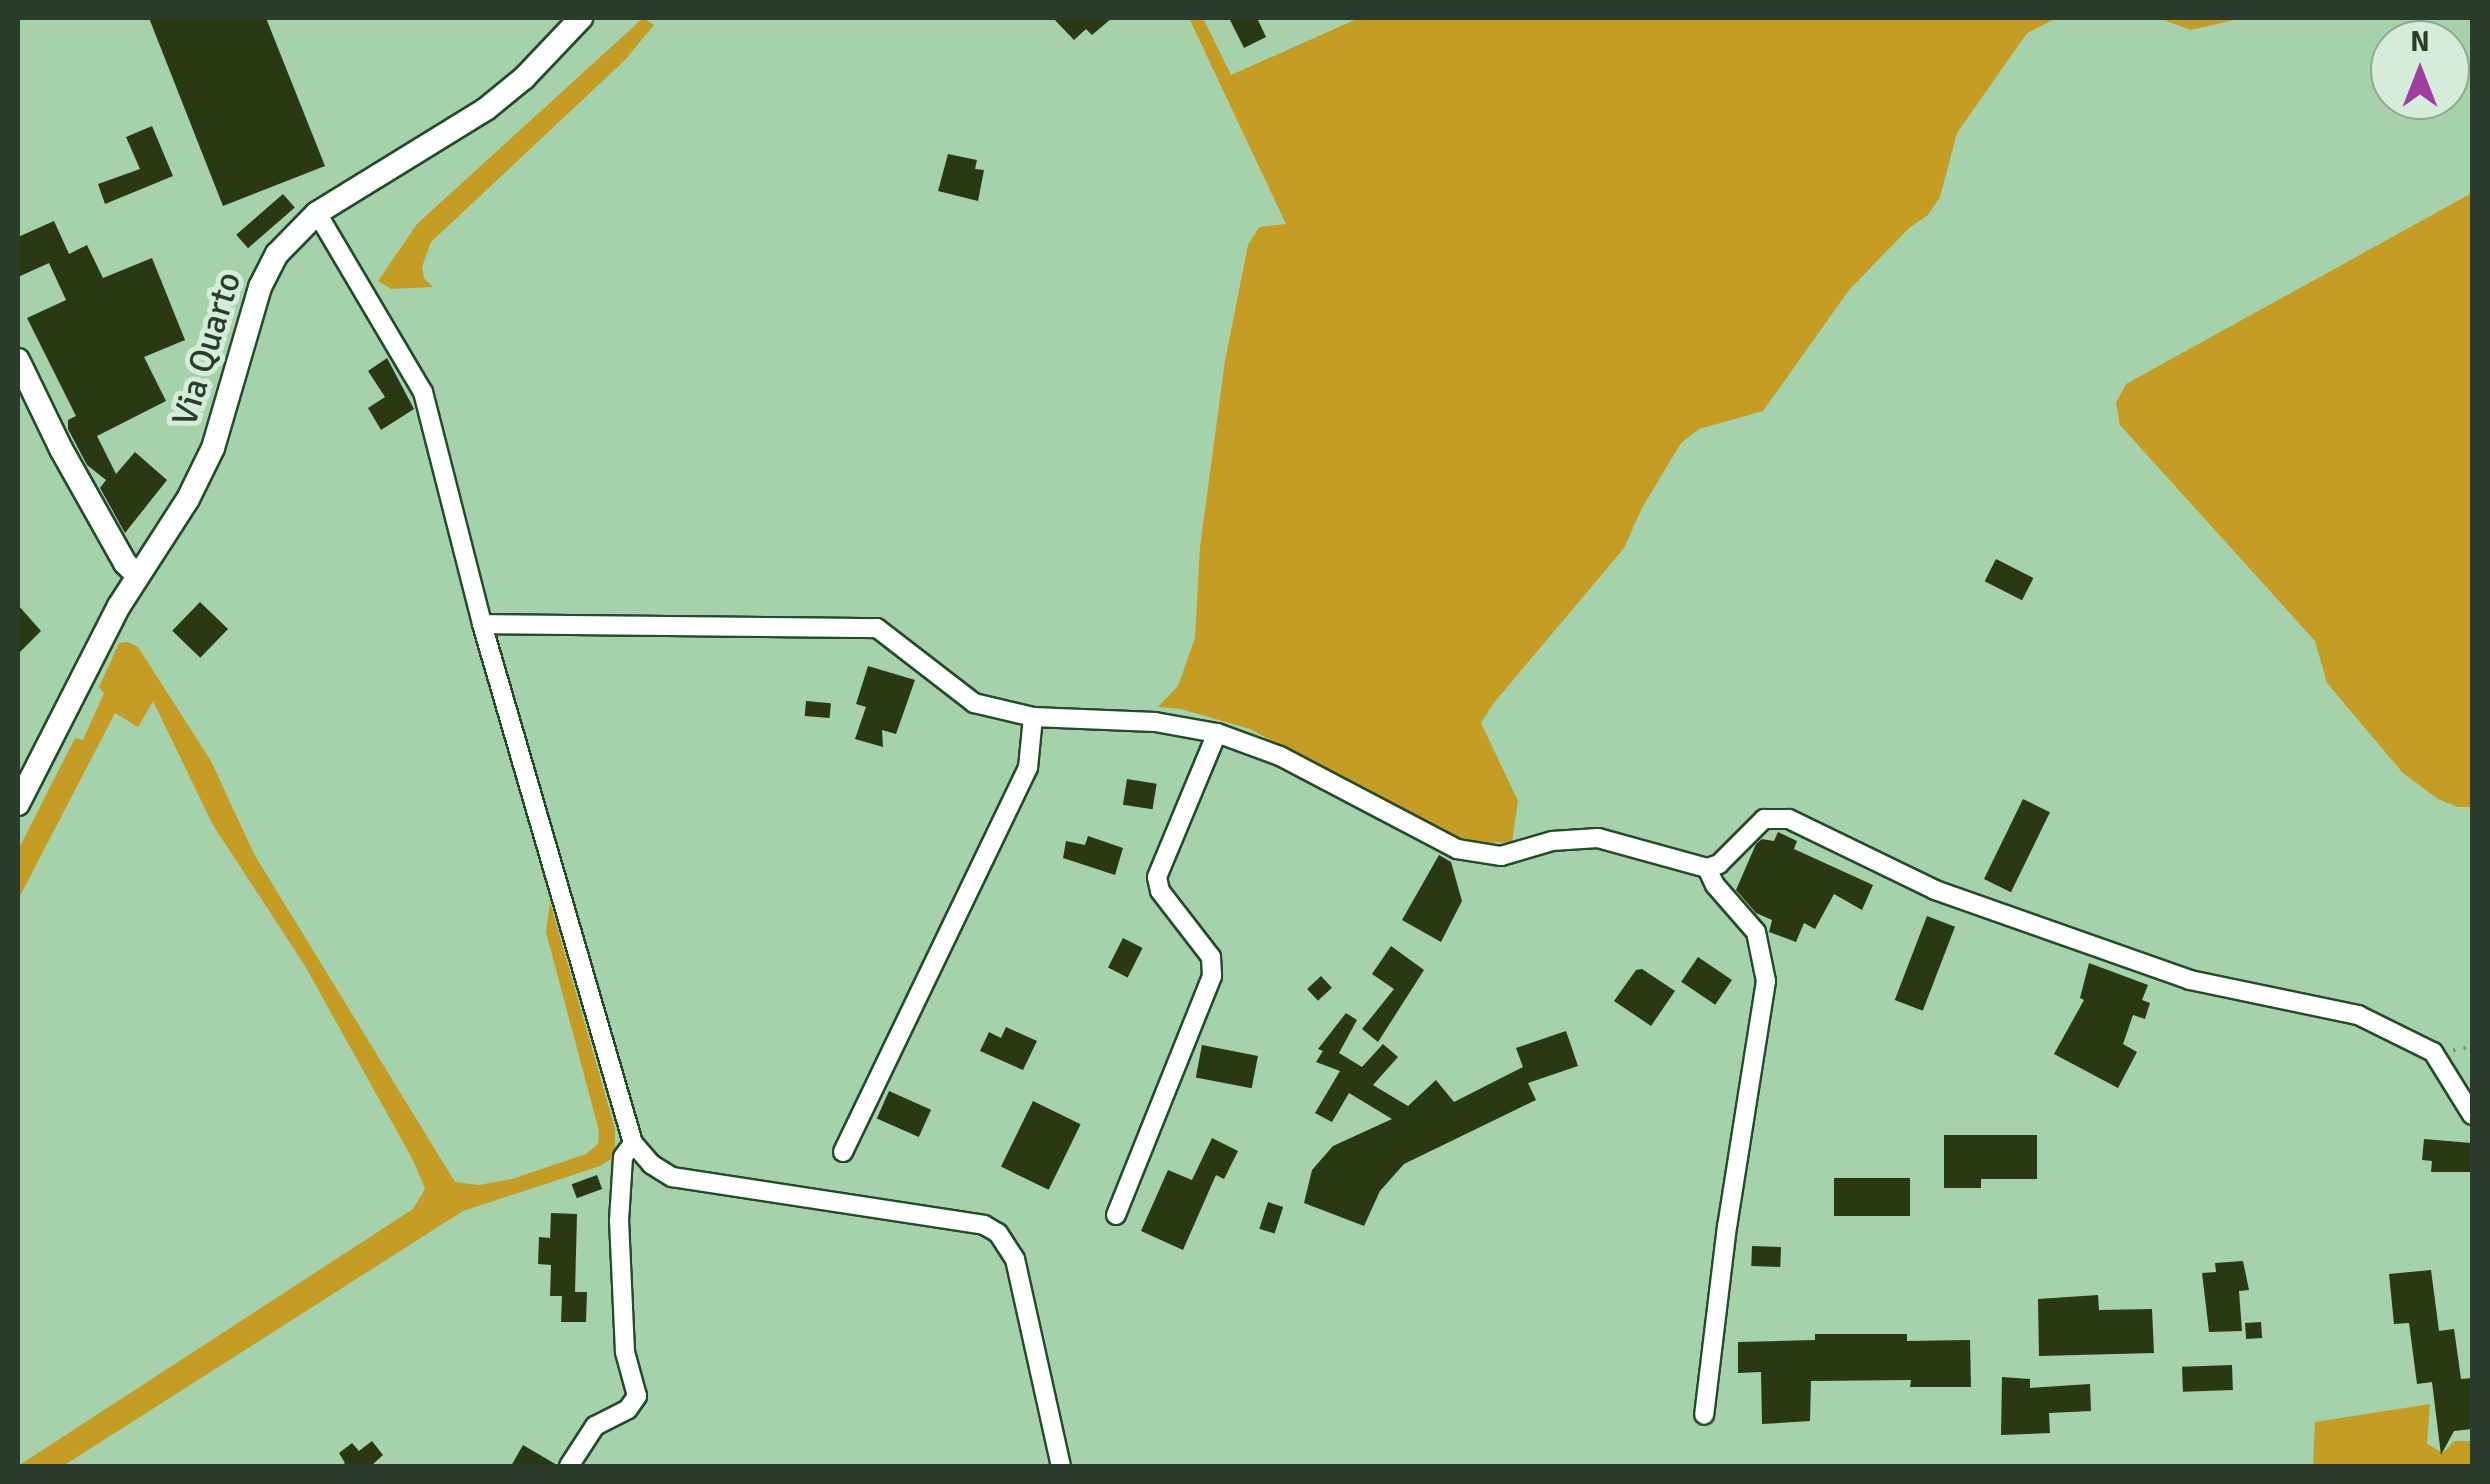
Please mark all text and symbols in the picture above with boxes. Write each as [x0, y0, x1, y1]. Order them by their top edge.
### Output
north arrow [2370, 20, 2470, 120]
text: N [2410, 25, 2430, 59]
street label: Via Quarto [164, 267, 250, 431]

